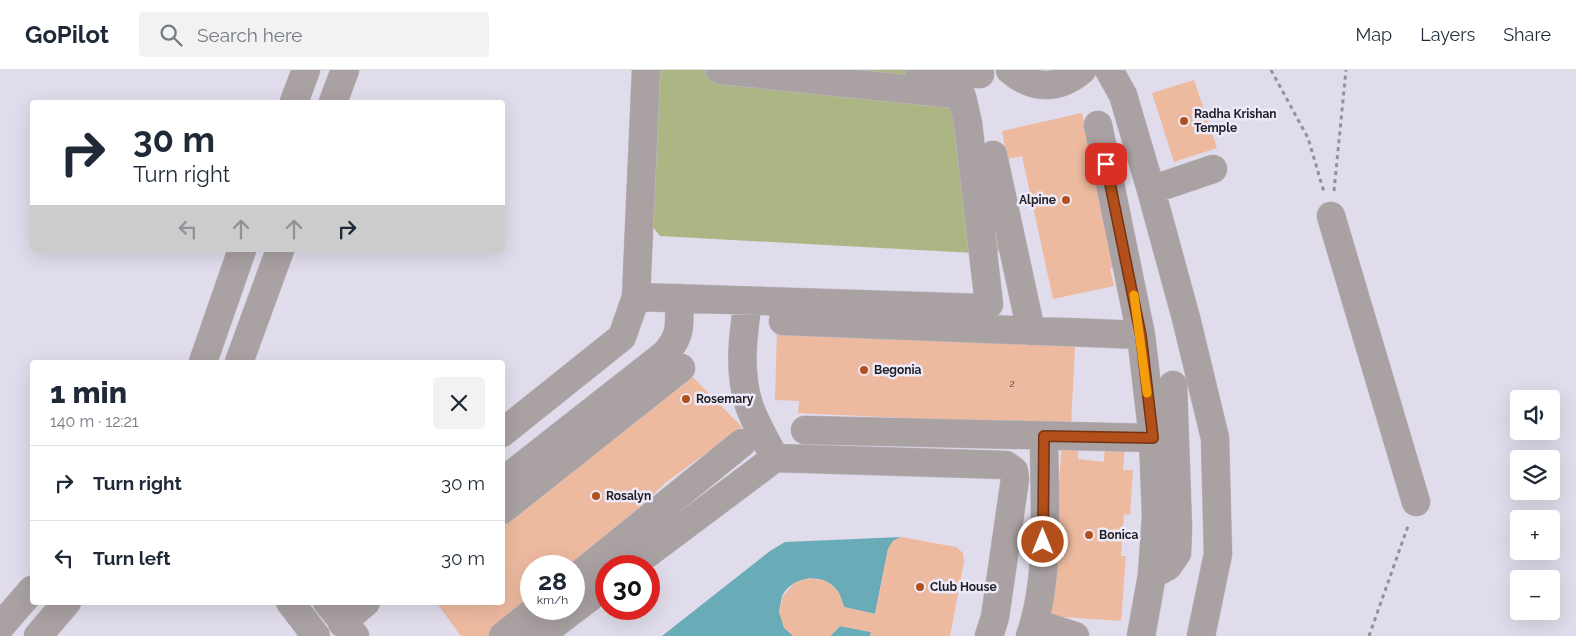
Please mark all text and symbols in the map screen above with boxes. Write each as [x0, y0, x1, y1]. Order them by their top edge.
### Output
search box [139, 12, 489, 57]
text: GoPilot [25, 20, 109, 49]
icon: search [157, 21, 185, 49]
text: Search here [197, 24, 303, 46]
text: Map [1356, 24, 1392, 45]
text: Layers [1420, 24, 1475, 45]
text: Share [1503, 24, 1551, 45]
place label: Radha Krishan Temple [1194, 107, 1277, 135]
marker: Radha Krishan Temple [1178, 115, 1190, 127]
text: 30 m [133, 119, 215, 160]
icon: right [50, 120, 115, 185]
pin [1085, 143, 1127, 185]
icon: arrive [1092, 150, 1120, 178]
text: Turn right [133, 161, 230, 187]
place label: Alpine [1019, 193, 1056, 207]
marker: Alpine [1060, 194, 1072, 206]
icon: left [174, 215, 202, 243]
icon: ahead [227, 215, 255, 243]
icon: ahead [280, 215, 308, 243]
icon: right [333, 215, 361, 243]
place label: Begonia [874, 363, 922, 377]
marker: Begonia [858, 364, 870, 376]
text: 1 min [50, 375, 127, 410]
button: close [433, 377, 485, 429]
house number: 2 [1009, 378, 1015, 389]
map controls [1510, 390, 1560, 620]
button: sound [1510, 390, 1560, 440]
place label: Rosemary [696, 392, 754, 406]
marker: Rosemary [680, 393, 692, 405]
text: 140 m · 12:21 [50, 412, 139, 431]
button: layers [1510, 450, 1560, 500]
icon: right [50, 469, 78, 497]
text: Turn right [93, 472, 182, 494]
text: 30 m [441, 472, 485, 494]
place label: Rosalyn [606, 489, 651, 503]
marker: Rosalyn [590, 490, 602, 502]
button: + [1510, 510, 1560, 560]
position arrow [1016, 515, 1068, 567]
place label: Bonica [1099, 528, 1139, 542]
marker: Bonica [1083, 529, 1095, 541]
icon: left [50, 544, 78, 572]
text: Turn left [93, 547, 170, 569]
text: 30 m [441, 547, 485, 569]
speed limit sign: 30 [595, 555, 660, 620]
text: 28 [538, 566, 567, 596]
button: − [1510, 570, 1560, 620]
place label: Club House [930, 580, 997, 594]
marker: Club House [914, 581, 926, 593]
text: km/h [537, 593, 568, 607]

